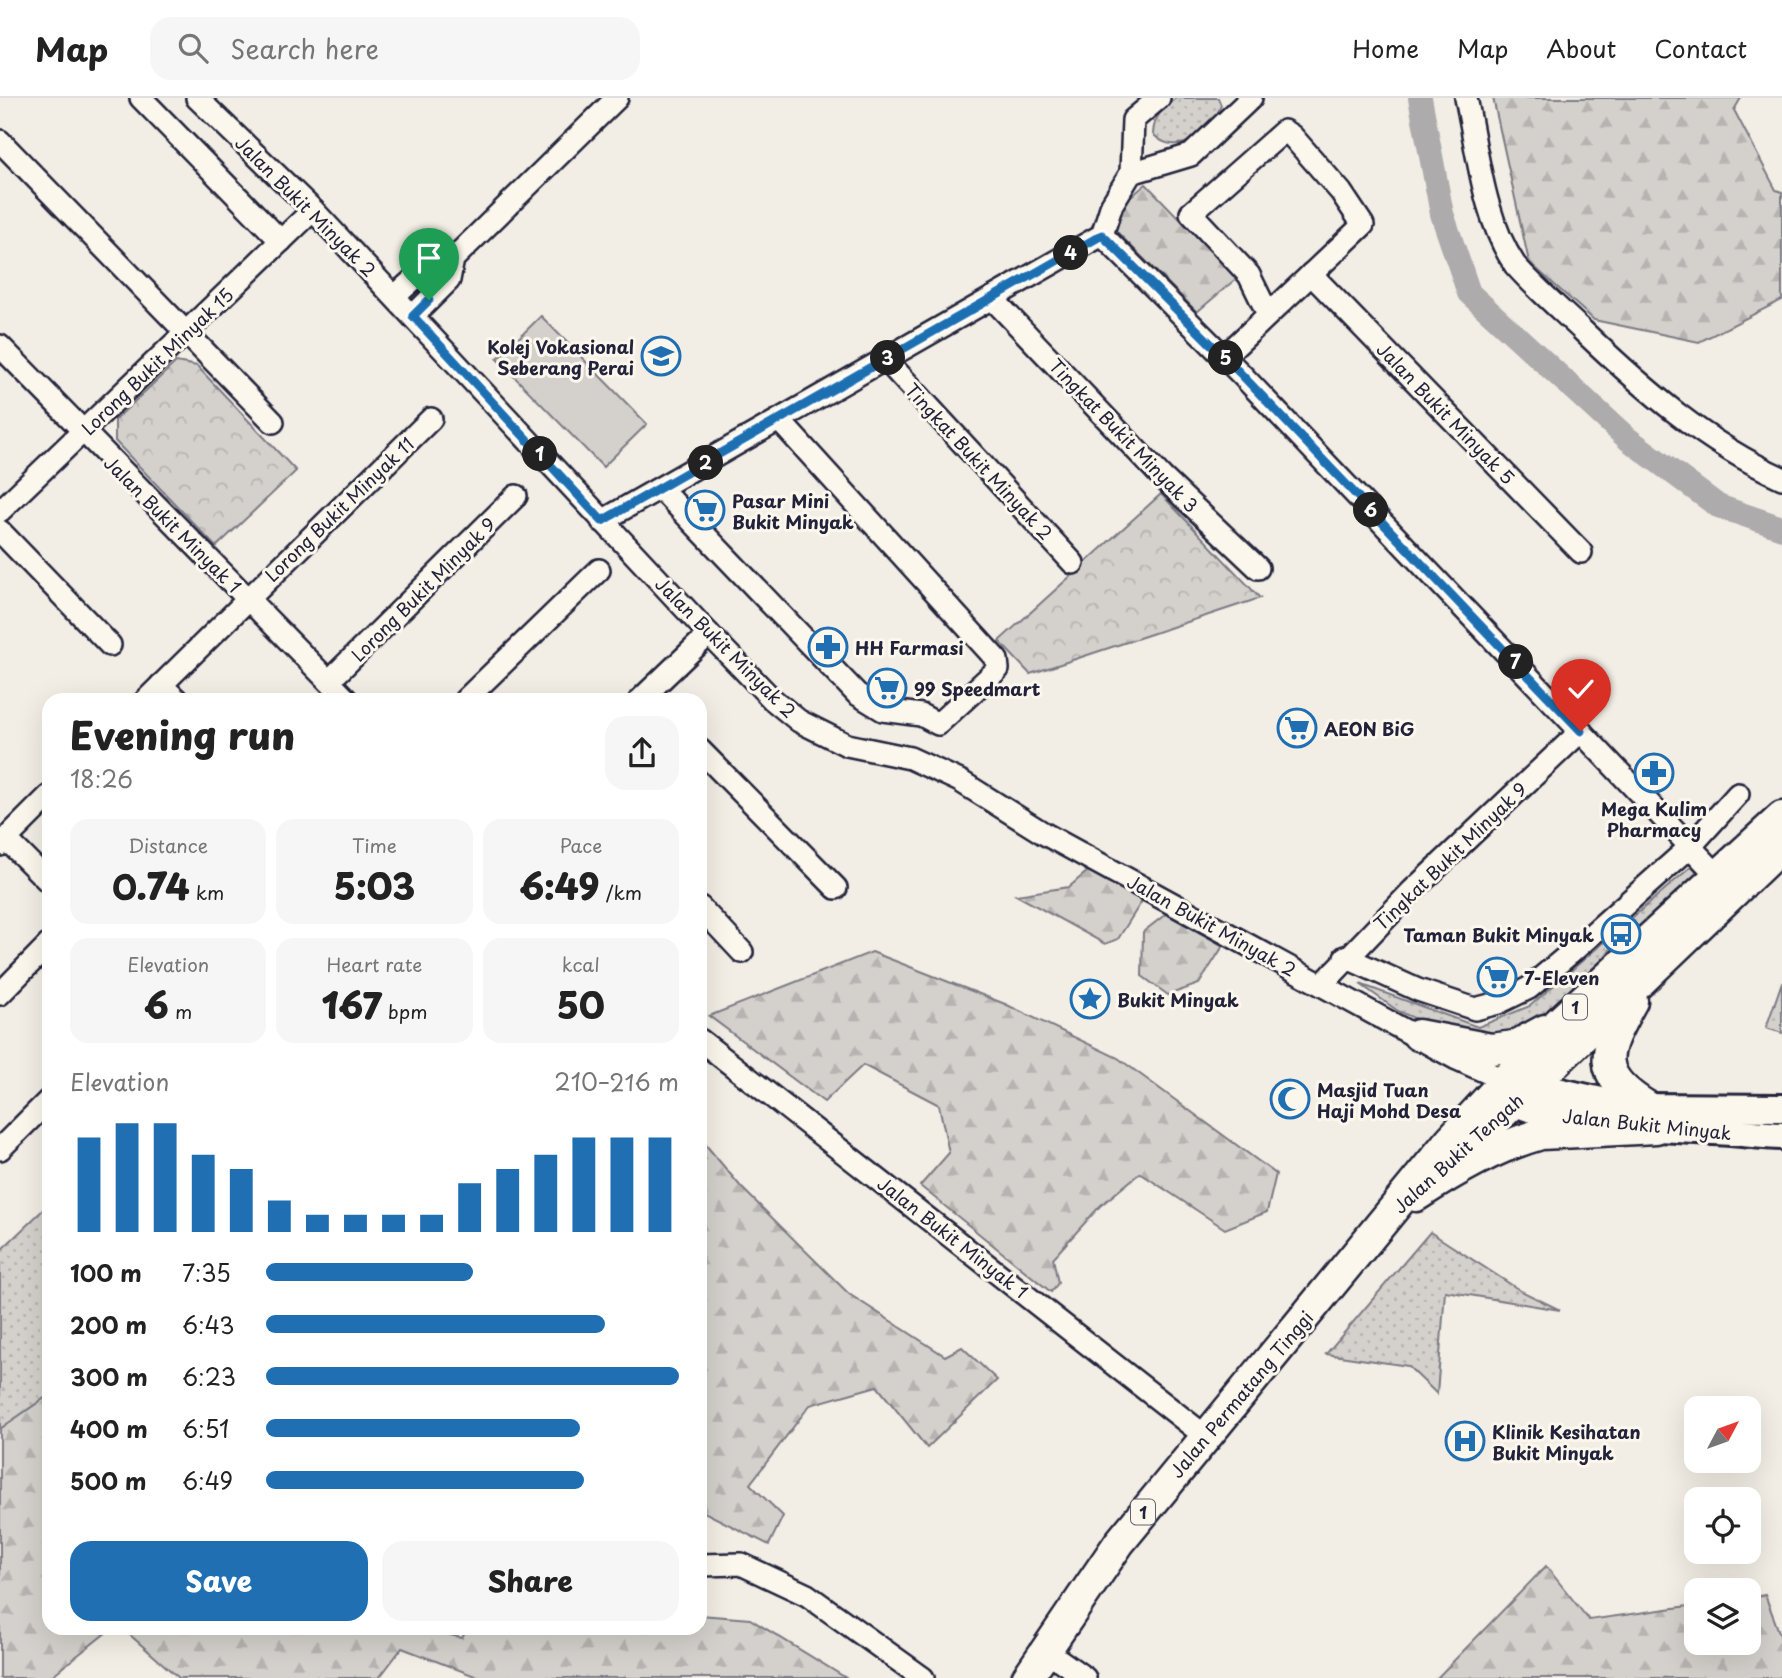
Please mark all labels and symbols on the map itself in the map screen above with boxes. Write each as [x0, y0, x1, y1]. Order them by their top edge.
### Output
street label: Jalan Bukit Minyak 2 [230, 130, 382, 282]
pin [399, 228, 459, 300]
pin: 4 [1054, 236, 1088, 270]
street label: Lorong Bukit Minyak 15 [75, 281, 239, 441]
place label: Kolej Vokasional Seberang Perai [487, 333, 634, 381]
school or university icon: Kolej Vokasional Seberang Perai [640, 335, 682, 377]
street label: Jalan Bukit Minyak 5 [1371, 336, 1521, 490]
pin: 3 [870, 341, 906, 376]
pin: 5 [1208, 341, 1244, 376]
street label: Tingkat Bukit Minyak 3 [1043, 352, 1205, 518]
street label: Tingkat Bukit Minyak 2 [899, 377, 1059, 545]
street label: Lorong Bukit Minyak 11 [258, 431, 420, 587]
pin: 1 [522, 436, 558, 472]
pin: 2 [688, 446, 724, 480]
street label: Jalan Bukit Minyak 1 [98, 449, 248, 599]
place label: Pasar Mini Bukit Minyak [732, 487, 854, 535]
supermarket icon: Pasar Mini Bukit Minyak [684, 489, 726, 531]
pin: 6 [1354, 492, 1388, 528]
street label: Lorong Bukit Minyak 9 [345, 511, 501, 667]
street label: Jalan Bukit Minyak 2 [650, 571, 802, 723]
pharmacy icon: HH Farmasi [807, 626, 849, 668]
place label: HH Farmasi [855, 634, 964, 661]
pin: 7 [1498, 644, 1534, 680]
pin [1551, 659, 1611, 731]
supermarket icon: 99 Speedmart [866, 667, 908, 709]
place label: 99 Speedmart [914, 675, 1041, 702]
supermarket icon: AEON BiG [1276, 707, 1318, 749]
place label: AEON BiG [1324, 715, 1415, 742]
pharmacy icon: Mega Kulim Pharmacy [1633, 752, 1675, 794]
street label: Tingkat Bukit Minyak 9 [1367, 776, 1533, 936]
place label: Mega Kulim Pharmacy [1601, 795, 1707, 843]
street label: Jalan Bukit Minyak 2 [1123, 867, 1301, 983]
bus stop icon: Taman Bukit Minyak [1600, 913, 1642, 955]
place label: Taman Bukit Minyak [1403, 921, 1594, 948]
supermarket icon: 7-Eleven [1476, 956, 1518, 998]
place label: 7-Eleven [1524, 964, 1599, 991]
place icon: Bukit Minyak [1069, 978, 1111, 1020]
place label: Bukit Minyak [1117, 986, 1239, 1013]
road number: 1 [1563, 995, 1587, 1020]
place label: Masjid Tuan Haji Mohd Desa [1317, 1076, 1461, 1124]
mosque icon: Masjid Tuan Haji Mohd Desa [1269, 1078, 1311, 1120]
street label: Jalan Bukit Tengah [1387, 1087, 1529, 1219]
street label: Jalan Bukit Minyak [1561, 1102, 1733, 1146]
street label: Jalan Bukit Minyak 1 [872, 1170, 1034, 1304]
street label: Jalan Permatang Tinggi [1163, 1305, 1319, 1483]
north arrow [1684, 1396, 1760, 1474]
place label: Klinik Kesihatan Bukit Minyak [1492, 1418, 1641, 1466]
hospital icon: Klinik Kesihatan Bukit Minyak [1444, 1420, 1486, 1462]
road number: 1 [1131, 1500, 1155, 1524]

